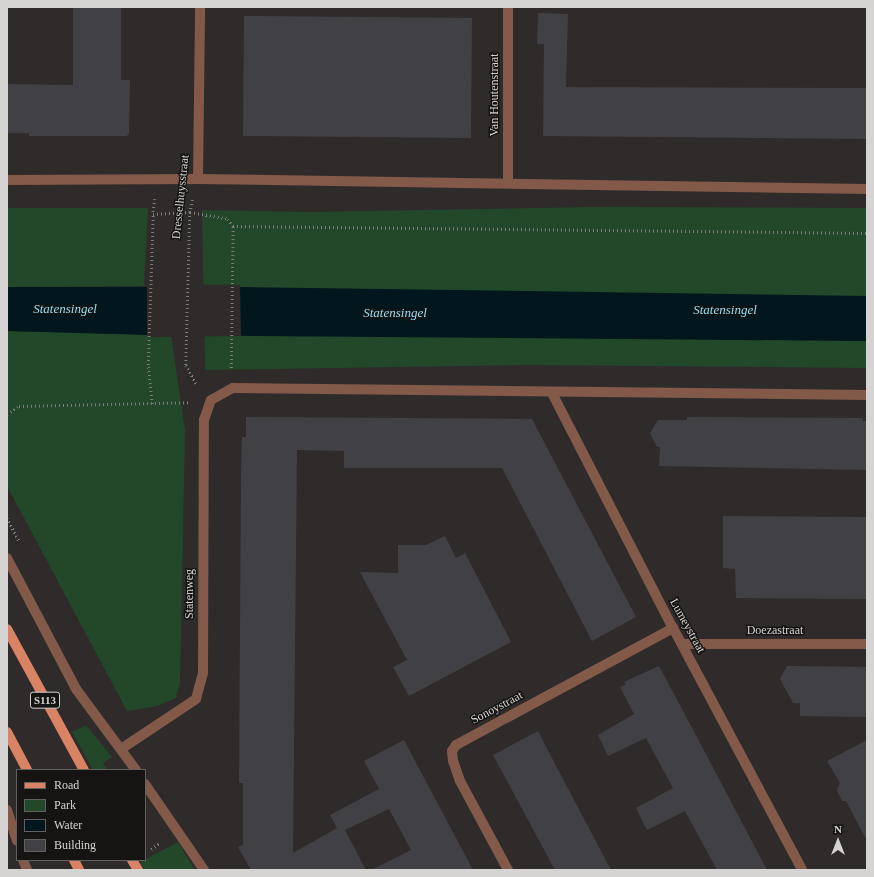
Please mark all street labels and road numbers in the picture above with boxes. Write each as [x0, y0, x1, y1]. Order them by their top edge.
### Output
street label: Van Houtenstraat [488, 54, 502, 136]
street label: Dresselhuysstraat [169, 154, 193, 240]
street label: Statenweg [183, 569, 197, 619]
street label: Lumeystraat [666, 596, 708, 656]
street label: Doezastraat [747, 624, 803, 638]
street label: Sonoystraat [469, 688, 525, 728]
road number: S113 [29, 691, 61, 709]

